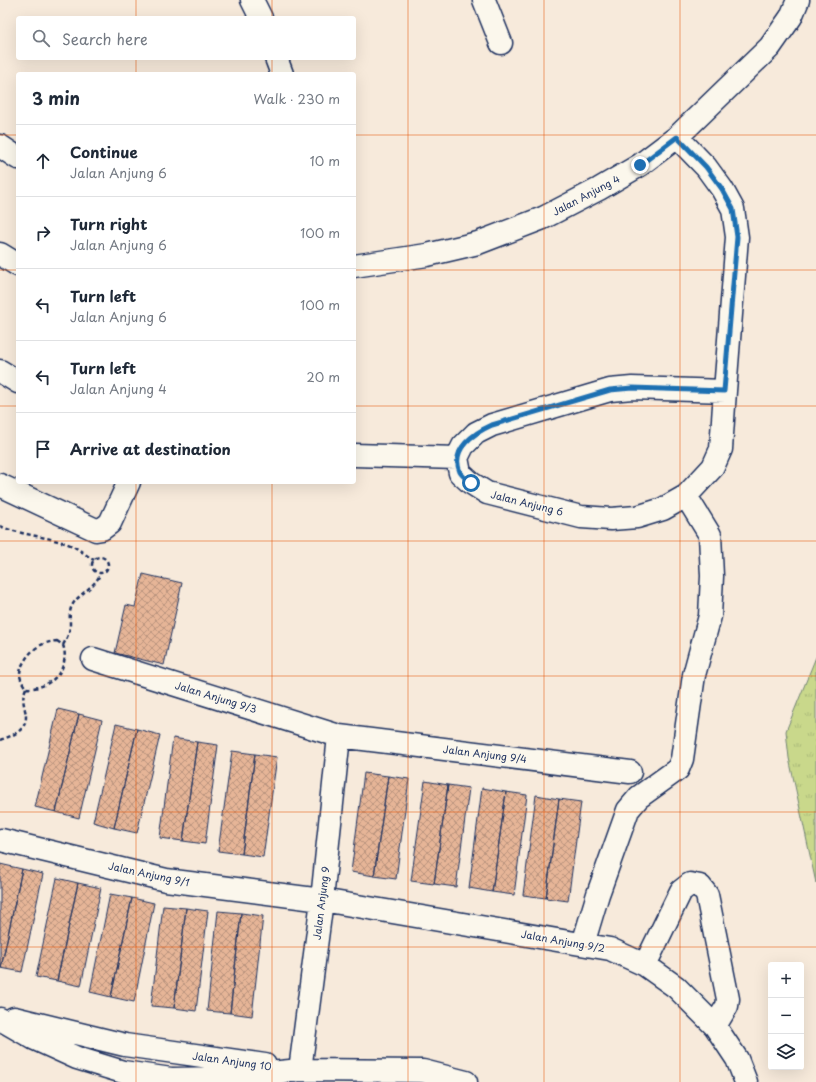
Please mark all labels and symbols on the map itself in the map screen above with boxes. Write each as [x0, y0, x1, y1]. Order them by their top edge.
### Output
route end [631, 156, 649, 174]
street label: Jalan Anjung 4 [549, 170, 622, 219]
route start [462, 474, 480, 492]
street label: Jalan Anjung 6 [489, 486, 565, 519]
street label: Jalan Anjung 9/3 [173, 677, 259, 716]
street label: Jalan Anjung 9/4 [442, 741, 528, 766]
street label: Jalan Anjung 9/1 [107, 858, 191, 889]
street label: Jalan Anjung 9 [309, 865, 332, 941]
street label: Jalan Anjung 9/2 [520, 926, 606, 955]
street label: Jalan Anjung 10 [192, 1048, 273, 1073]

